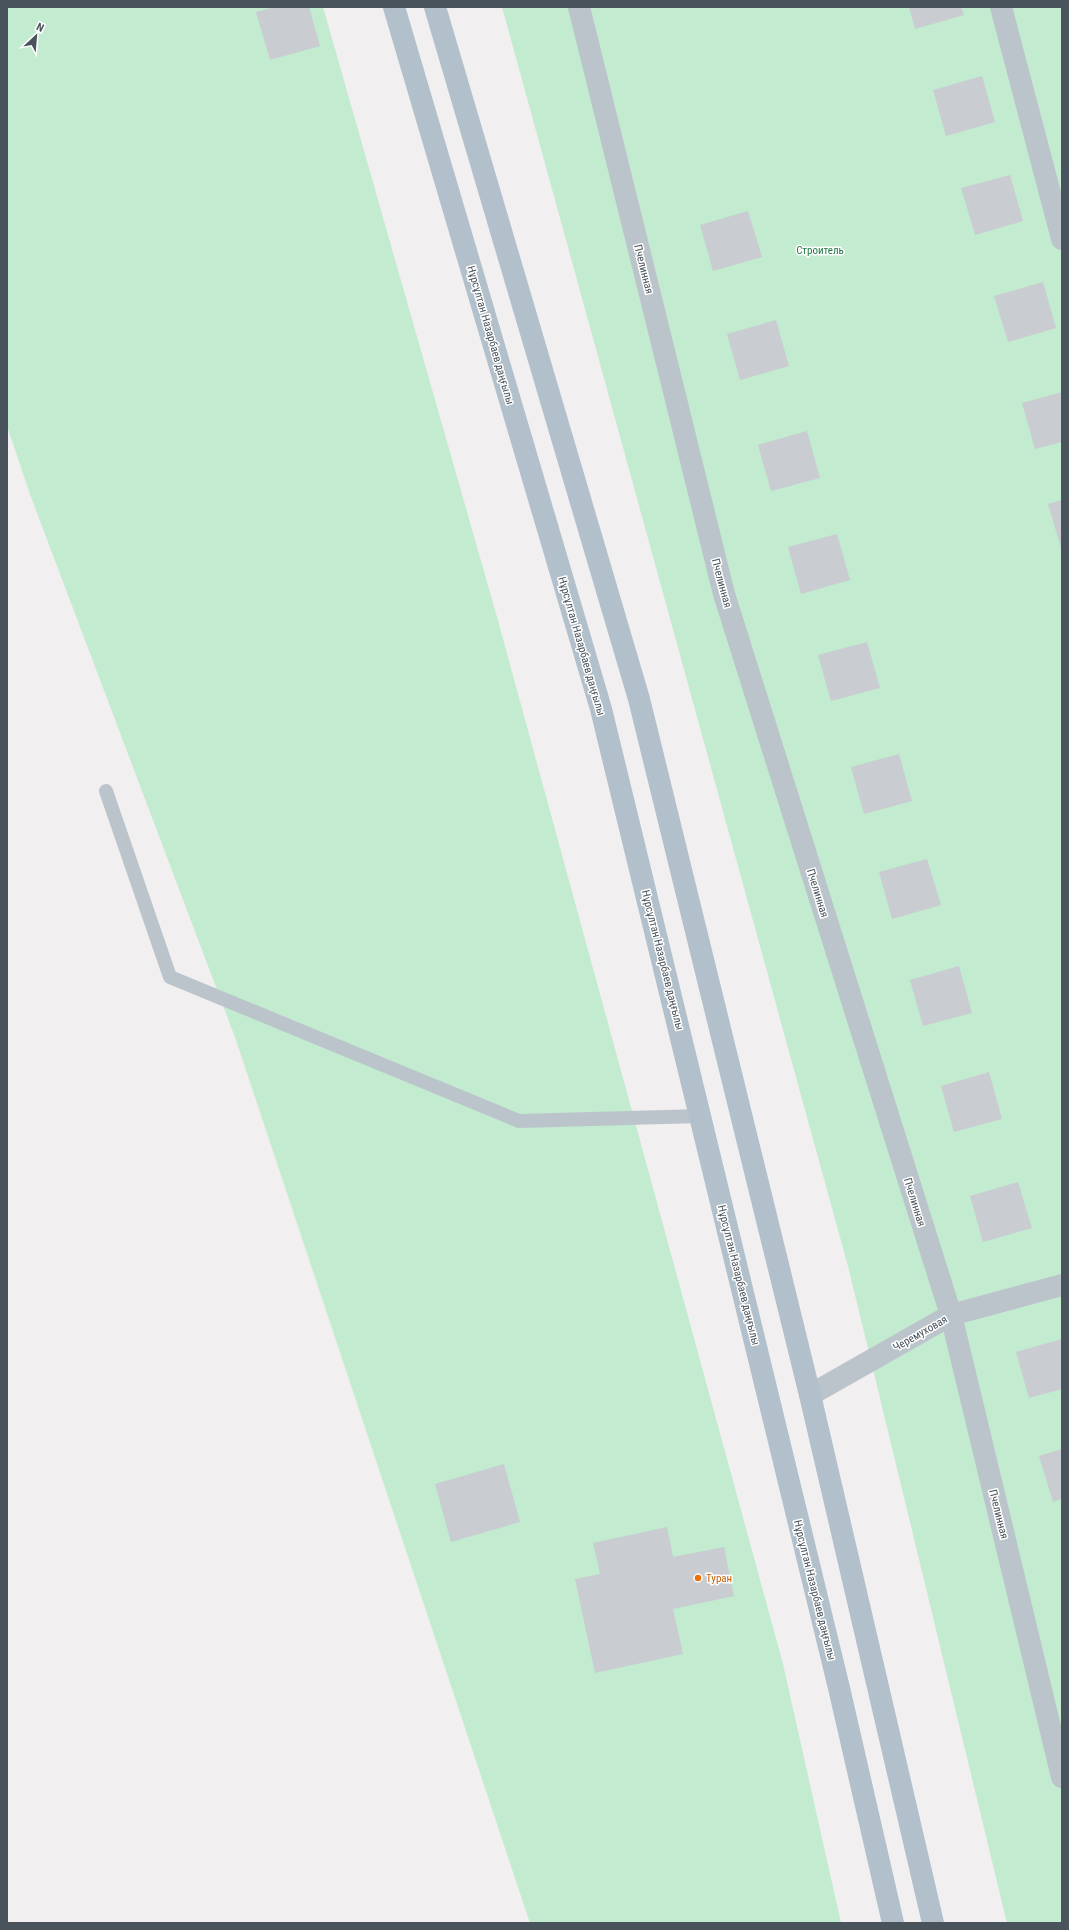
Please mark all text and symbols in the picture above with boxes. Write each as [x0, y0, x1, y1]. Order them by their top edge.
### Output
north arrow [16, 16, 56, 56]
text: N [34, 20, 46, 35]
street label: Пчелинная [631, 243, 656, 295]
park label: Строитель [796, 244, 844, 257]
street label: Нұрсұлтан Назарбаев даңғылы [464, 264, 517, 406]
street label: Пчелинная [709, 557, 734, 609]
street label: Нұрсұлтан Назарбаев даңғылы [555, 575, 608, 717]
street label: Пчелинная [804, 867, 831, 919]
street label: Нұрсұлтан Назарбаев даңғылы [639, 889, 686, 1032]
street label: Пчелинная [901, 1176, 928, 1228]
street label: Нұрсұлтан Назарбаев даңғылы [715, 1204, 762, 1347]
street label: Черемуховая [891, 1313, 950, 1354]
street label: Пчелинная [986, 1488, 1011, 1540]
street label: Нұрсұлтан Назарбаев даңғылы [791, 1519, 838, 1662]
place label: Туран [706, 1572, 732, 1585]
marker: Туран [693, 1573, 703, 1583]

